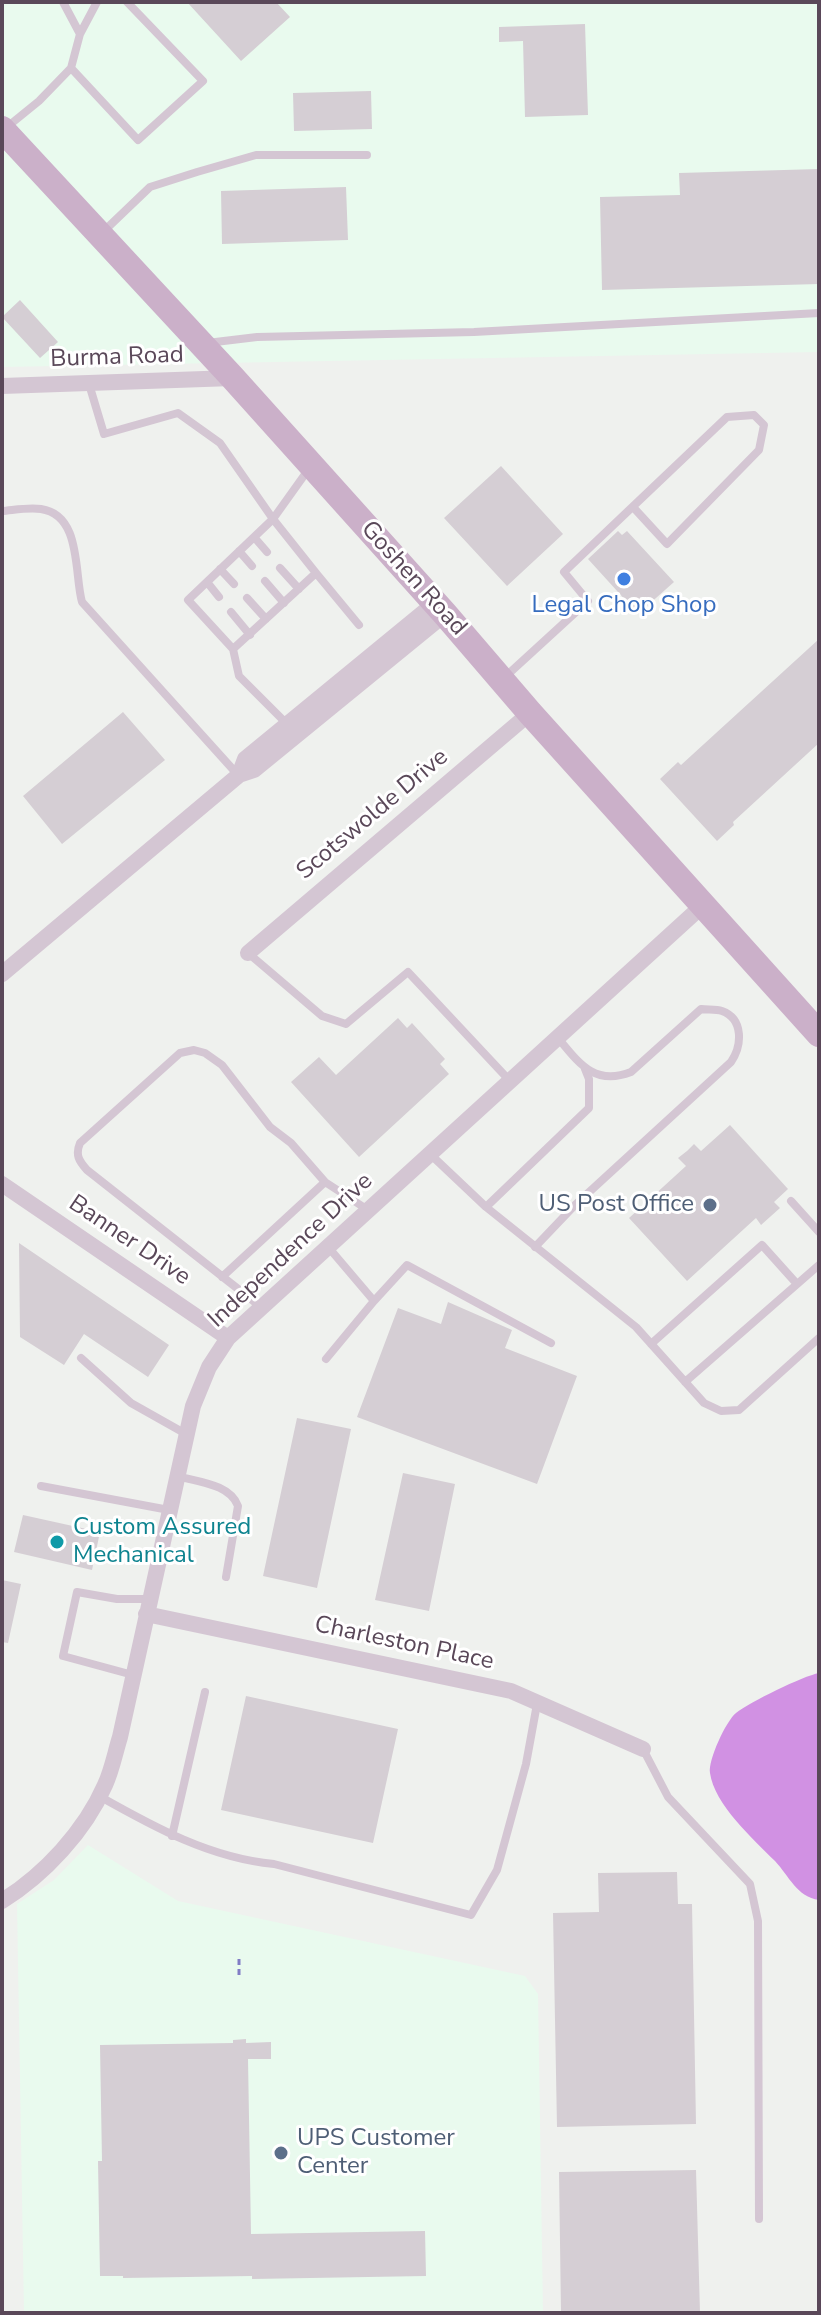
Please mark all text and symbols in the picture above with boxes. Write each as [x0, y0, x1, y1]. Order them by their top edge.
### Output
street label: Burma Road [50, 341, 184, 375]
street label: Goshen Road [354, 516, 472, 642]
marker: Legal Chop Shop [615, 570, 633, 588]
place label: Legal Chop Shop [532, 592, 716, 620]
street label: Scotswolde Drive [291, 743, 455, 887]
street label: Independence Drive [203, 1167, 379, 1335]
street label: Banner Drive [63, 1190, 195, 1292]
place label: US Post Office [539, 1191, 694, 1219]
marker: US Post Office [701, 1196, 719, 1214]
place label: Custom Assured Mechanical [73, 1514, 251, 1570]
marker: Custom Assured Mechanical [48, 1533, 66, 1551]
street label: Charleston Place [312, 1611, 496, 1677]
place label: UPS Customer Center [297, 2125, 455, 2181]
marker: UPS Customer Center [272, 2144, 290, 2162]

